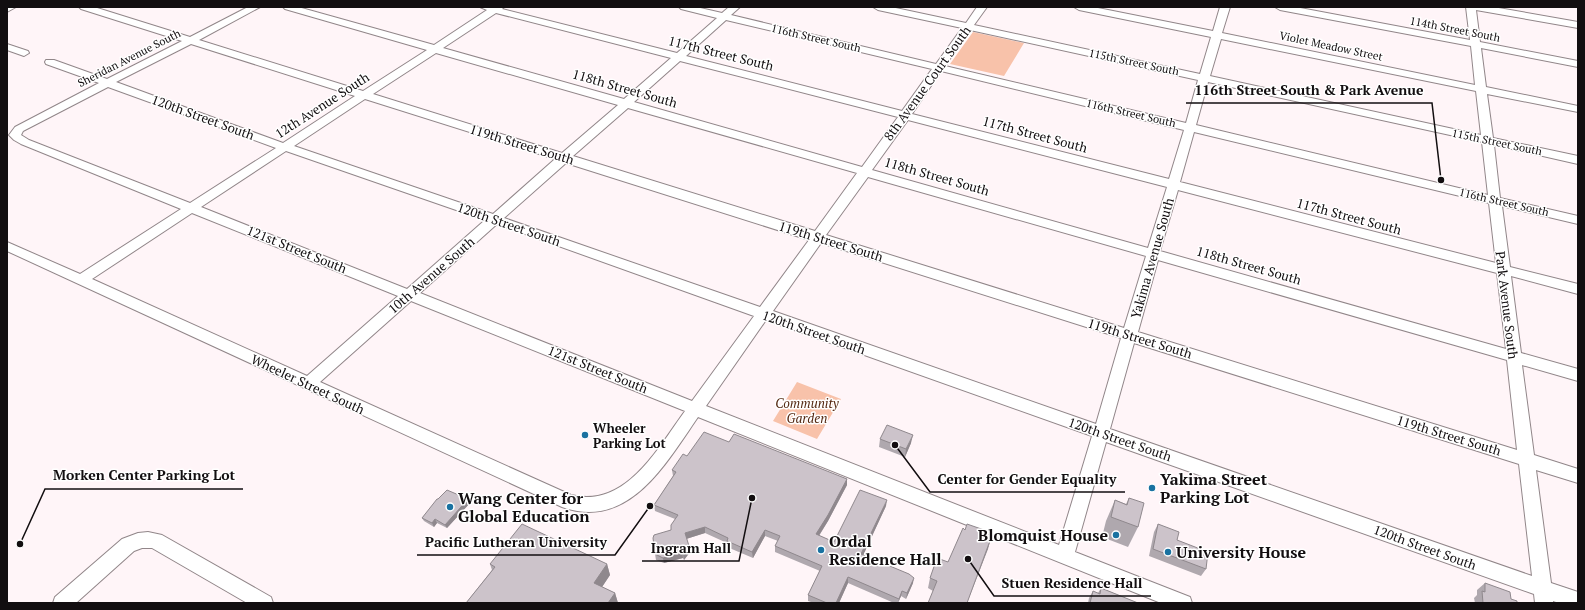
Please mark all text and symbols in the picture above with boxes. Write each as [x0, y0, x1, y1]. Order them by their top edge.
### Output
street label: 114th Street South [1409, 13, 1502, 45]
street label: 116th Street South [770, 21, 863, 55]
street label: 8th Avenue Court South [879, 22, 975, 144]
street label: Sheridan Avenue South [75, 26, 183, 90]
street label: Violet Meadow Street [1278, 28, 1384, 64]
street label: 117th Street South [667, 31, 776, 75]
street label: 115th Street South [1088, 46, 1181, 78]
street label: 118th Street South [570, 64, 680, 112]
street label: 12th Avenue South [271, 68, 373, 142]
callout: 116th Street South & Park Avenue [1186, 77, 1432, 103]
text: 116th Street South & Park Avenue [1194, 80, 1424, 99]
street label: 120th Street South [149, 90, 257, 144]
street label: 116th Street South [1085, 96, 1178, 130]
street label: 117th Street South [981, 111, 1090, 157]
street label: 119th Street South [468, 120, 577, 169]
street label: 115th Street South [1451, 126, 1544, 158]
street label: 118th Street South [882, 152, 992, 200]
street label: 116th Street South [1458, 185, 1551, 219]
street label: 117th Street South [1295, 193, 1404, 239]
street label: Yakima Avenue South [1126, 195, 1178, 321]
street label: 120th Street South [455, 198, 563, 250]
street label: 119th Street South [777, 217, 886, 266]
street label: 121st Street South [244, 221, 350, 277]
street label: 10th Avenue South [384, 232, 478, 318]
street label: 118th Street South [1194, 241, 1304, 289]
street label: Park Avenue South [1491, 250, 1523, 360]
street label: 120th Street South [760, 306, 868, 358]
street label: 119th Street South [1086, 314, 1195, 363]
street label: 121st Street South [545, 341, 651, 397]
street label: Wheeler Street South [248, 350, 368, 418]
park label: Community Garden [775, 394, 840, 427]
street label: 119th Street South [1395, 411, 1504, 460]
street label: 120th Street South [1066, 413, 1174, 465]
place label: Wheeler Parking Lot [593, 419, 666, 452]
marker: Wheeler Parking Lot [580, 430, 590, 440]
callout: Morken Center Parking Lot [45, 463, 243, 489]
text: Morken Center Parking Lot [53, 465, 235, 484]
callout: Center for Gender Equality [930, 466, 1125, 492]
place label: Yakima Street Parking Lot [1160, 468, 1268, 508]
text: Center for Gender Equality [938, 469, 1117, 488]
marker: Yakima Street Parking Lot [1147, 483, 1157, 493]
place label: Wang Center for Global Education [458, 487, 590, 527]
marker: Wang Center for Global Education [445, 502, 455, 512]
street label: 120th Street South [1371, 520, 1479, 574]
place label: Blomquist House [978, 524, 1108, 546]
callout: Pacific Lutheran University [417, 529, 615, 555]
place label: Ordal Residence Hall [829, 530, 942, 570]
marker: Blomquist House [1111, 530, 1121, 540]
text: Pacific Lutheran University [425, 532, 608, 551]
callout: Ingram Hall [642, 535, 739, 561]
text: Ingram Hall [651, 538, 732, 557]
place label: University House [1176, 541, 1307, 563]
marker: Ordal Residence Hall [816, 545, 826, 555]
marker: University House [1163, 547, 1173, 557]
callout: Stuen Residence Hall [994, 570, 1151, 596]
text: Stuen Residence Hall [1002, 573, 1143, 592]

